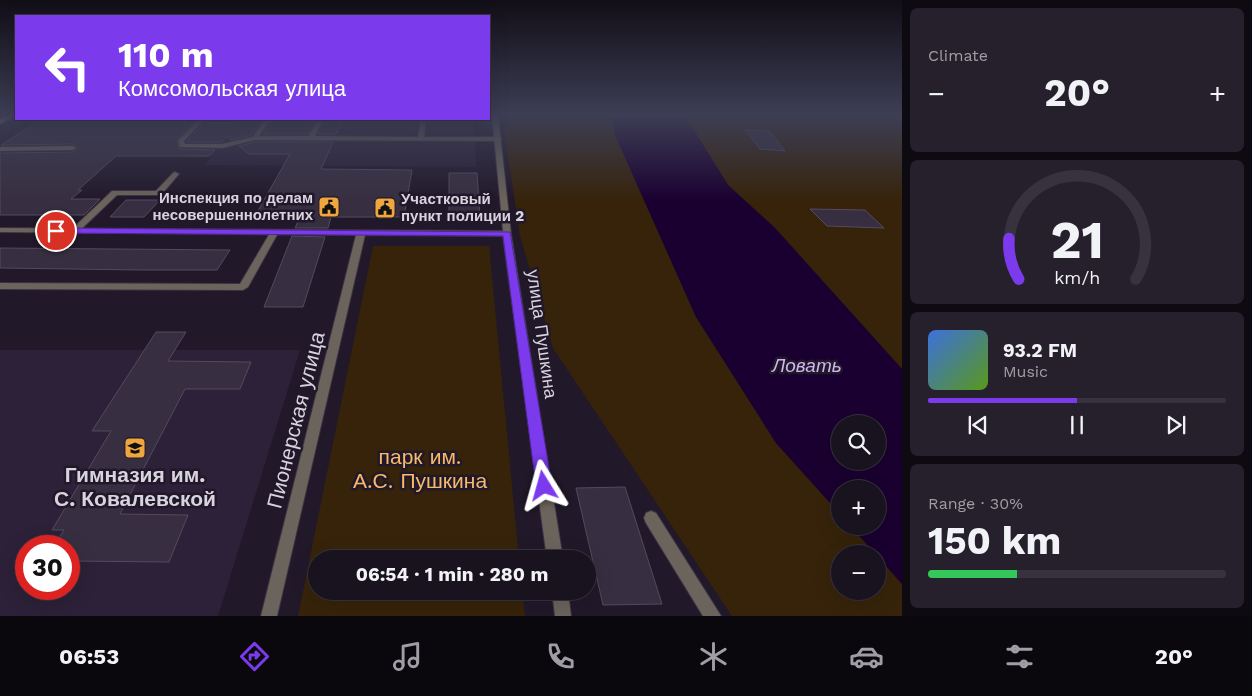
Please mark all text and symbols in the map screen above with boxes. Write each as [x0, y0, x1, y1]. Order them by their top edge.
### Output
text: 110 m [118, 34, 214, 76]
icon: left [35, 35, 100, 100]
text: Climate [928, 46, 988, 65]
text: 20° [1044, 71, 1110, 115]
text: Комсомольская улица [118, 76, 346, 101]
text: − [928, 77, 945, 110]
text: + [1209, 77, 1226, 110]
place label: Инспекция по делам несовершеннолетних [153, 189, 314, 224]
place label: Участковый пункт полиции 2 [401, 190, 524, 225]
public building icon: Инспекция по делам несовершеннолетних [317, 195, 341, 219]
public building icon: Участковый пункт полиции 2 [373, 196, 397, 220]
pin [35, 210, 77, 252]
text: 21 [1050, 210, 1104, 271]
icon: arrive [42, 217, 70, 245]
text: km/h [1054, 267, 1100, 288]
street label: улица Пушкина [523, 268, 562, 401]
street label: Пионерская улица [261, 328, 330, 511]
text: 93.2 FM [1003, 339, 1077, 362]
water label: Ловать [770, 354, 842, 377]
text: Music [1003, 362, 1048, 381]
icon: previous [964, 411, 992, 439]
icon: pause [1063, 411, 1091, 439]
icon: next [1162, 411, 1190, 439]
map controls [831, 415, 886, 600]
button: search [831, 415, 886, 470]
school or university icon: Гимназия им. С. Ковалевской [123, 436, 147, 460]
park label: парк им. А.С. Пушкина [353, 444, 487, 493]
position arrow [517, 459, 569, 511]
place label: Гимназия им. С. Ковалевской [54, 462, 216, 511]
button: + [831, 480, 886, 535]
text: Range · 30% [928, 494, 1023, 513]
text: 150 km [928, 519, 1061, 563]
speed limit sign: 30 [15, 535, 80, 600]
button: − [831, 545, 886, 600]
text: 06:54 · 1 min · 280 m [356, 563, 548, 586]
icon: directions [237, 639, 272, 674]
icon: music [390, 639, 425, 674]
icon: phone [543, 639, 578, 674]
icon: climate [696, 639, 731, 674]
icon: car [849, 639, 884, 674]
icon: filters [1002, 639, 1037, 674]
text: 06:53 [59, 644, 119, 669]
text: 20° [1155, 644, 1193, 669]

